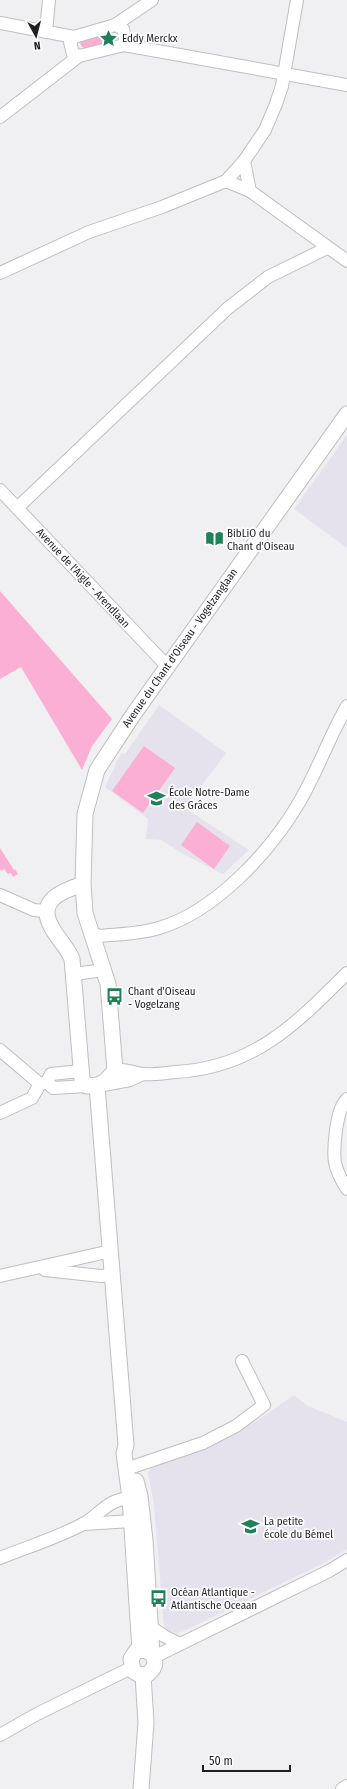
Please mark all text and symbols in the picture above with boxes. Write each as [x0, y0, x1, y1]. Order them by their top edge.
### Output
north arrow [16, 16, 56, 56]
place icon: Eddy Merckx [99, 28, 119, 48]
place label: Eddy Merckx [122, 32, 178, 45]
text: N [33, 39, 41, 52]
street label: Avenue de l'Aigle - Arendlaan [33, 526, 133, 630]
place label: BibLiO du Chant d'Oiseau [227, 527, 295, 553]
library icon: BibLiO du Chant d'Oiseau [204, 529, 224, 549]
street label: Avenue du Chant d'Oiseau - Vogelzanglaan [120, 566, 240, 730]
place label: École Notre-Dame des Grâces [169, 785, 250, 812]
school or university icon: École Notre-Dame des Grâces [146, 788, 166, 808]
place label: Chant d'Oiseau - Vogelzang [128, 985, 196, 1011]
bus stop icon: Chant d'Oiseau - Vogelzang [105, 987, 125, 1007]
place label: La petite école du Bémel [264, 1515, 333, 1541]
school or university icon: La petite école du Bémel [241, 1517, 261, 1537]
place label: Océan Atlantique - Atlantische Oceaan [171, 1586, 257, 1612]
bus stop icon: Océan Atlantique - Atlantische Oceaan [148, 1588, 168, 1608]
scale bar [203, 1747, 290, 1773]
text: 50 m [209, 1754, 233, 1768]

